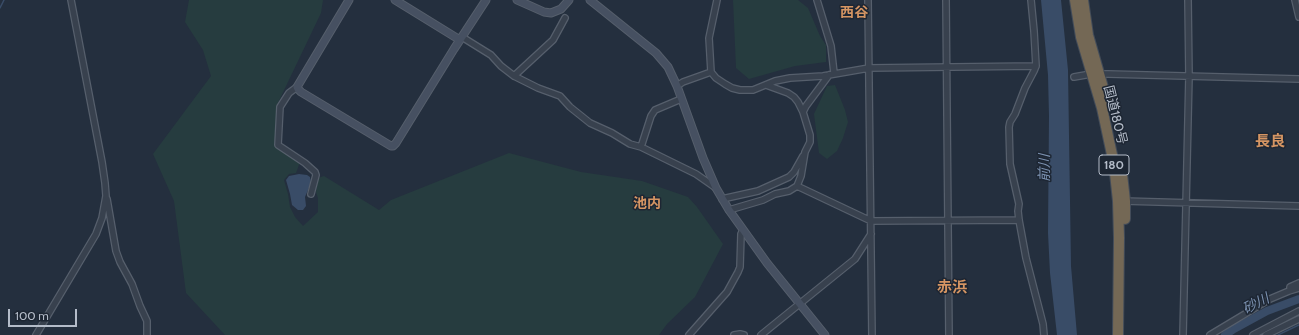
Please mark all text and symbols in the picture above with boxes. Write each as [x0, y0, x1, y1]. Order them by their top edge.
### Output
district label: 西谷 [840, 5, 868, 21]
street label: 国道180号 [1100, 84, 1130, 146]
district label: 長良 [1255, 133, 1285, 151]
water label: 前川 [1037, 154, 1053, 182]
road number: 180 [1099, 155, 1129, 175]
district label: 池内 [633, 196, 661, 212]
district label: 赤浜 [937, 279, 967, 297]
water label: 砂川 [1240, 290, 1272, 318]
scale bar [10, 301, 79, 327]
text: 100 m [15, 308, 49, 323]

